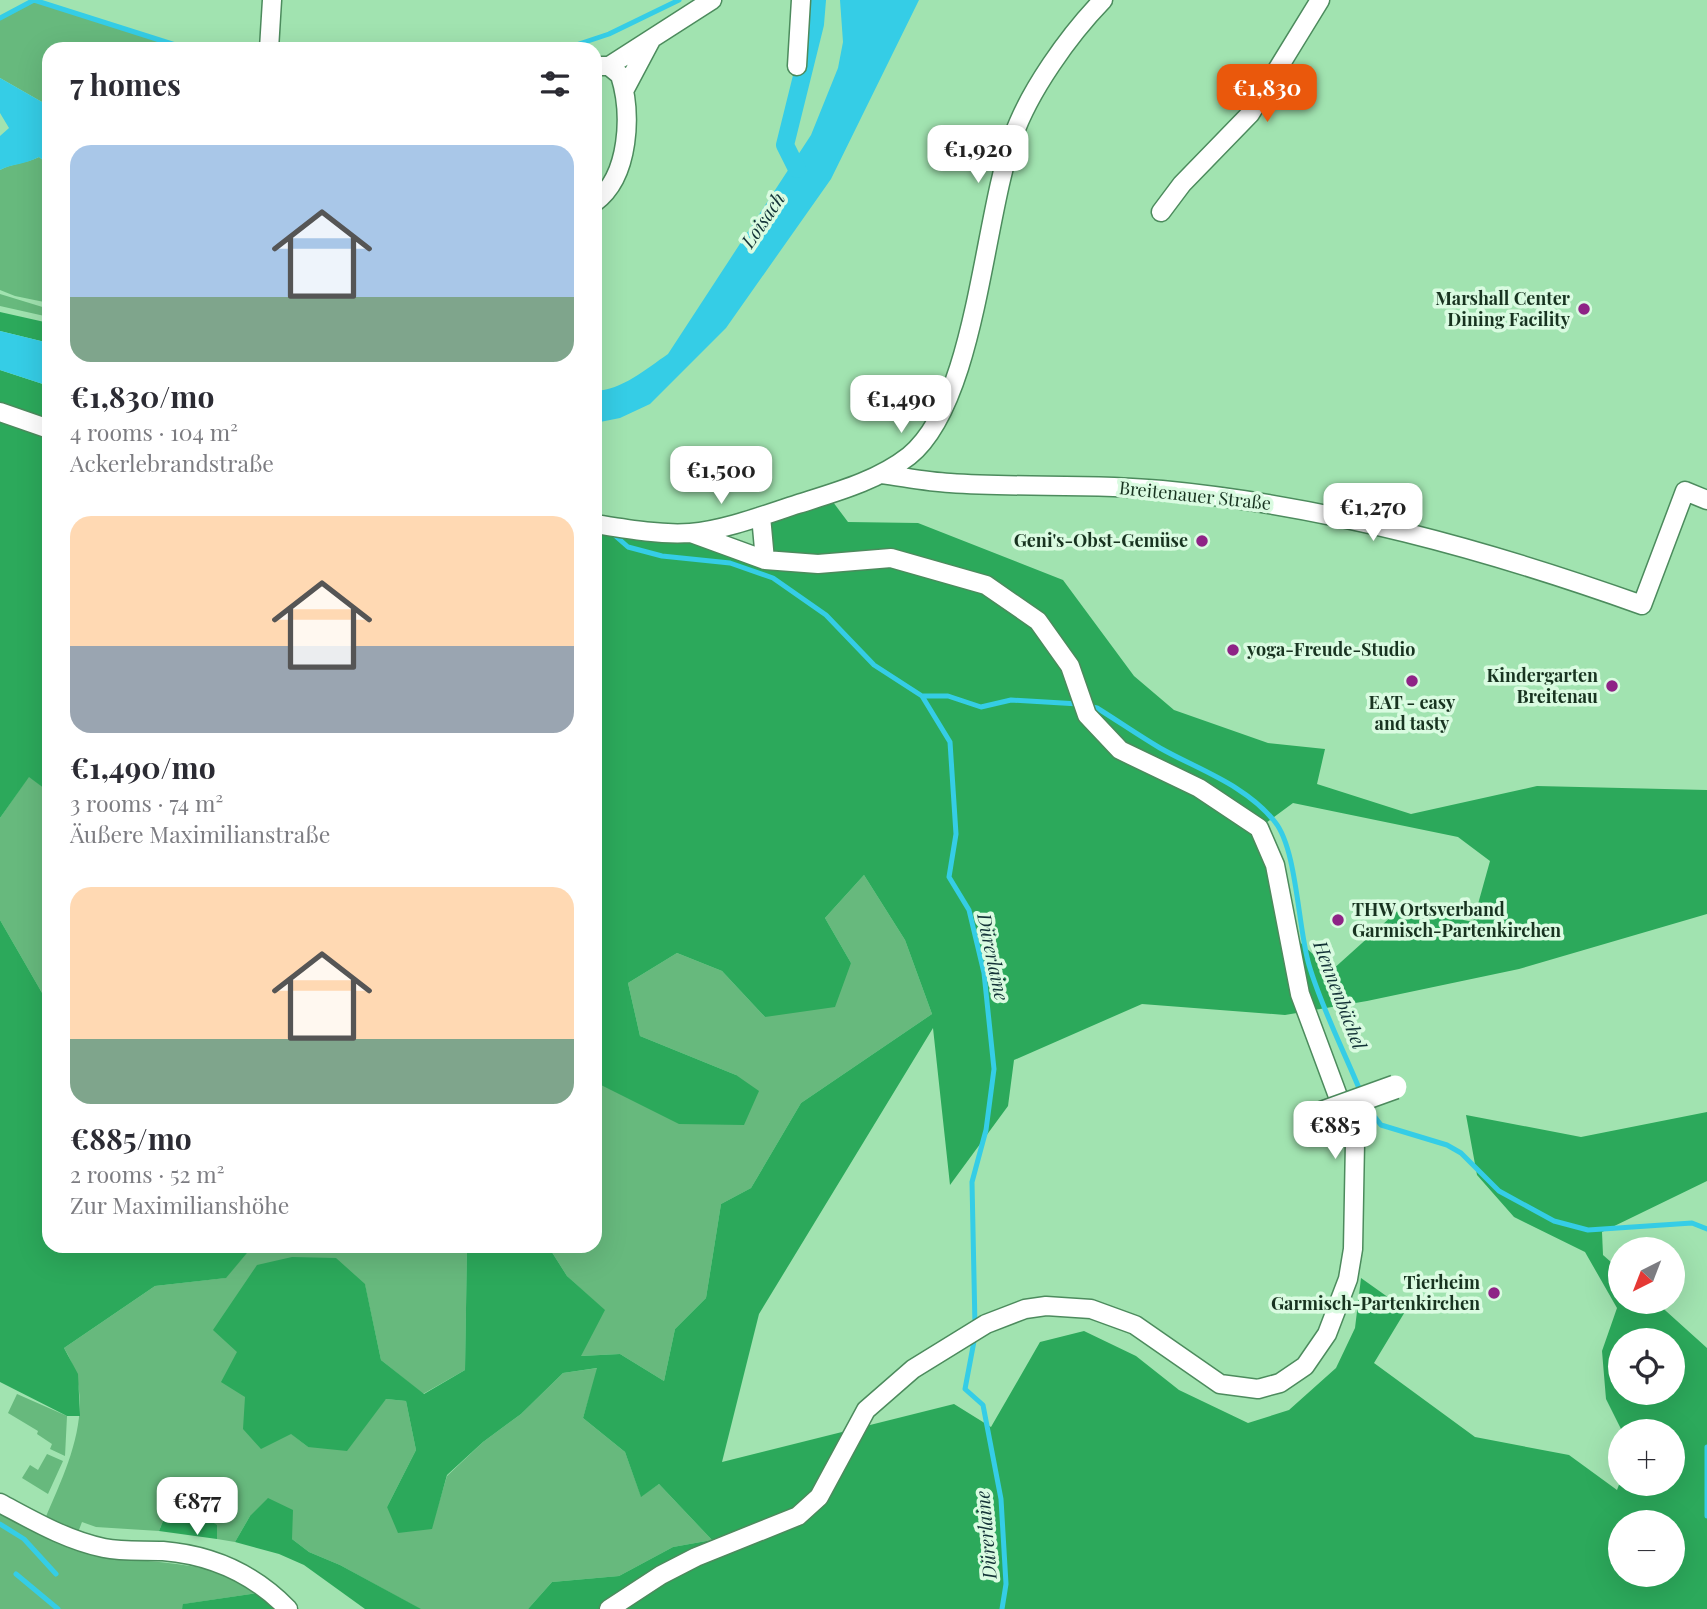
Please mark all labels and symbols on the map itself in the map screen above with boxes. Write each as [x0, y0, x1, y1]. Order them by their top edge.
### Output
pin: €1,830 [1210, 64, 1324, 124]
pin: €1,920 [921, 125, 1035, 185]
water label: Loisach [734, 187, 790, 253]
place label: Marshall Center Dining Facility [1435, 286, 1571, 331]
marker: Marshall Center Dining Facility [1576, 301, 1592, 317]
pin: €1,490 [844, 376, 958, 435]
pin: €1,500 [664, 447, 778, 506]
street label: Breitenauer Straße [1118, 475, 1272, 515]
pin: €1,270 [1316, 484, 1430, 543]
place label: Geni's-Obst-Gemüse [1014, 528, 1188, 552]
marker: Geni's-Obst-Gemüse [1194, 533, 1210, 549]
place label: yoga-Freude-Studio [1246, 637, 1415, 661]
marker: yoga-Freude-Studio [1225, 642, 1241, 658]
place label: Kindergarten Breitenau [1487, 663, 1598, 708]
marker: EAT - easy and tasty [1404, 673, 1420, 689]
marker: Kindergarten Breitenau [1604, 678, 1620, 694]
place label: EAT - easy and tasty [1369, 690, 1456, 735]
place label: THW Ortsverband Garmisch-Partenkirchen [1352, 897, 1561, 942]
water label: Dürerlaine [972, 910, 1016, 1003]
marker: THW Ortsverband Garmisch-Partenkirchen [1330, 912, 1346, 928]
water label: Hennenbächel [1308, 936, 1374, 1053]
pin: €885 [1294, 1102, 1376, 1161]
north arrow [1608, 1237, 1685, 1314]
place label: Tierheim Garmisch-Partenkirchen [1271, 1270, 1481, 1315]
marker: Tierheim Garmisch-Partenkirchen [1486, 1285, 1502, 1301]
pin: €877 [156, 1478, 238, 1537]
water label: Dürerlaine [968, 1490, 1002, 1581]

